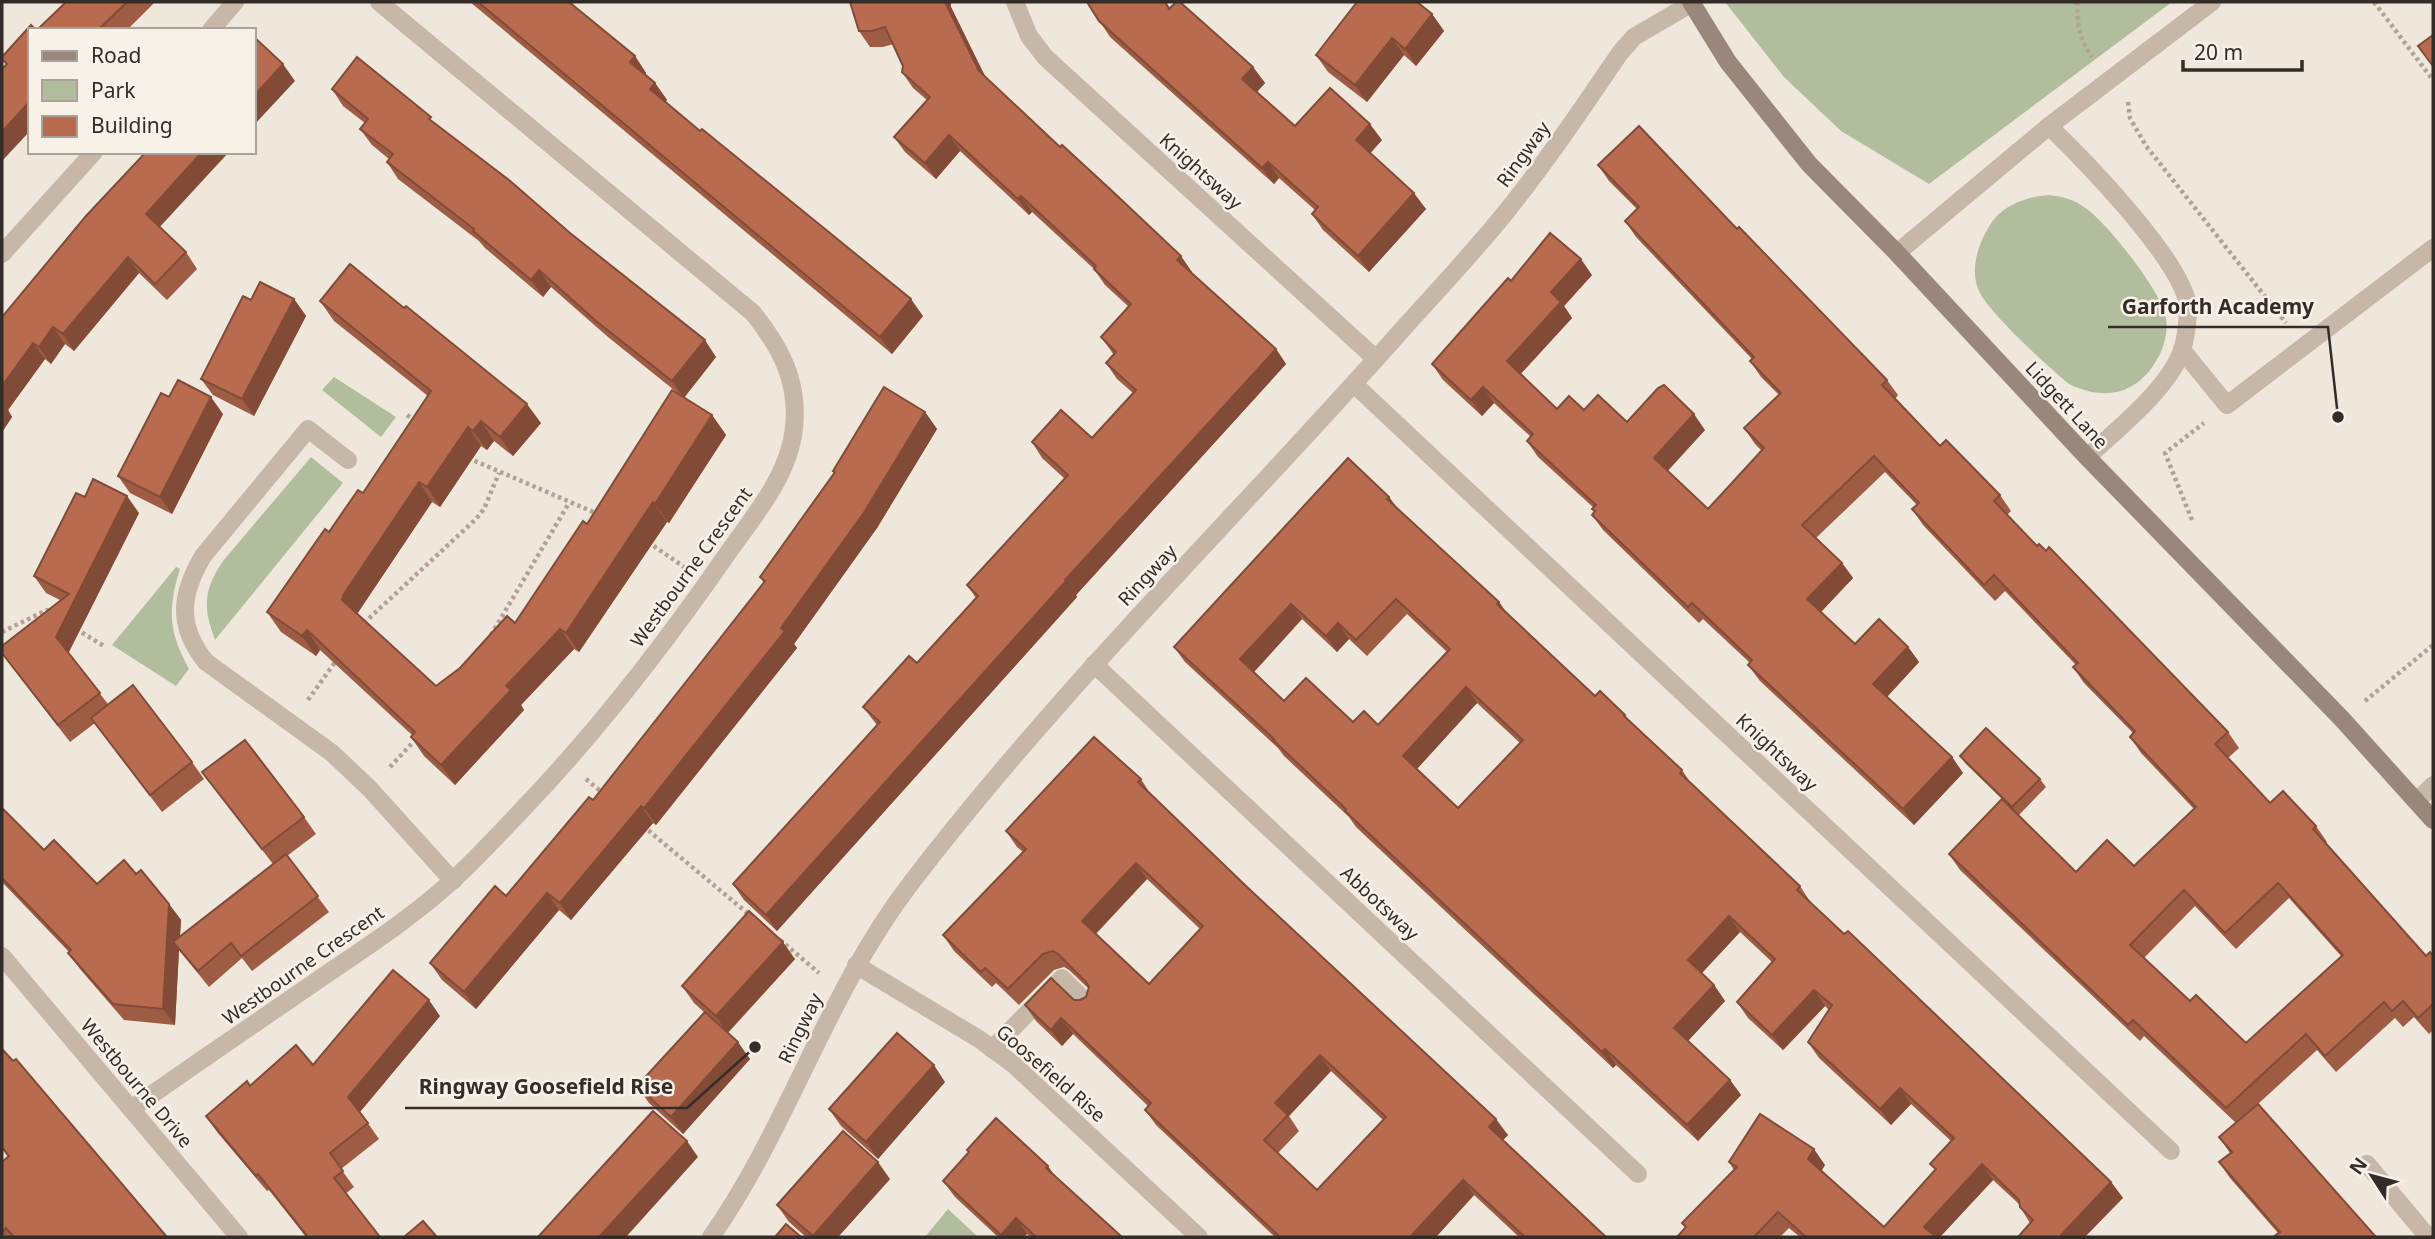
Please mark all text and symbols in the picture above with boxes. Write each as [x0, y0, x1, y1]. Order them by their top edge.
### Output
legend [28, 28, 256, 154]
scale bar [2183, 28, 2302, 72]
text: 20 m [2194, 38, 2243, 66]
text: Road [91, 41, 141, 69]
text: Park [91, 76, 136, 104]
text: Building [91, 111, 173, 139]
street label: Ringway [1490, 116, 1556, 192]
street label: Knightsway [1154, 127, 1248, 215]
callout: Garforth Academy [2108, 285, 2328, 327]
text: Garforth Academy [2122, 292, 2314, 320]
street label: Lidgett Lane [2020, 356, 2114, 454]
street label: Westbourne Crescent [624, 482, 758, 652]
street label: Ringway [1112, 538, 1182, 611]
street label: Knightsway [1730, 707, 1824, 797]
street label: Abbotsway [1335, 860, 1425, 946]
street label: Westbourne Crescent [217, 899, 389, 1031]
street label: Ringway [772, 988, 828, 1068]
street label: Westbourne Drive [75, 1013, 199, 1153]
street label: Goosefield Rise [991, 1018, 1111, 1128]
callout: Ringway Goosefield Rise [405, 1066, 687, 1108]
text: Ringway Goosefield Rise [419, 1072, 673, 1100]
north arrow [2337, 1141, 2407, 1211]
text: N [2343, 1152, 2373, 1180]

